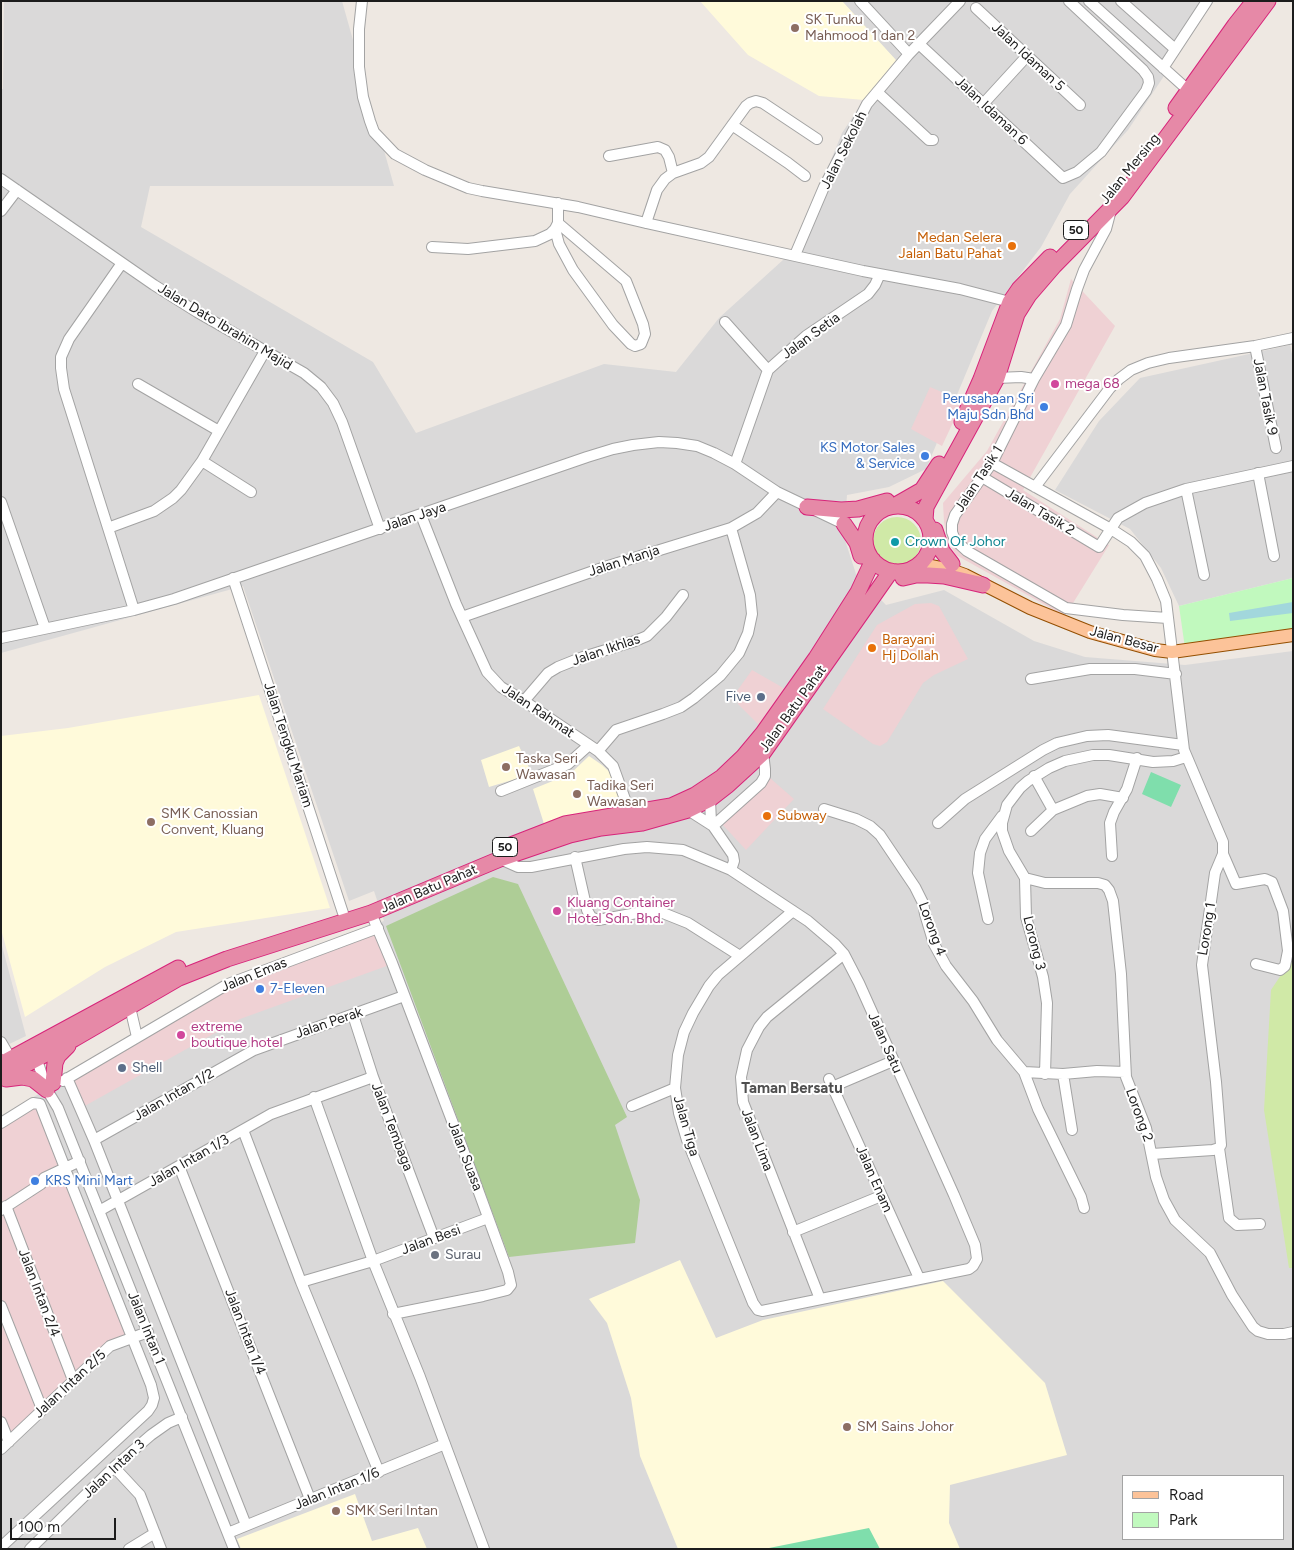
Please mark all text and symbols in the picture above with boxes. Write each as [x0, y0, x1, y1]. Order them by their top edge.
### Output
place label: SK Tunku Mahmood 1 dan 2 [805, 12, 915, 44]
street label: Jalan Idaman 5 [988, 19, 1068, 95]
marker: SK Tunku Mahmood 1 dan 2 [789, 22, 801, 34]
street label: Jalan Idaman 6 [951, 73, 1031, 149]
street label: Jalan Sekolah [817, 108, 871, 192]
street label: Jalan Mersing [1096, 130, 1164, 208]
road number: 50 [1064, 220, 1088, 240]
place label: Medan Selera Jalan Batu Pahat [899, 230, 1002, 262]
marker: Medan Selera Jalan Batu Pahat [1006, 240, 1018, 252]
street label: Jalan Dato Ibrahim Majid [155, 280, 295, 374]
street label: Jalan Setia [779, 309, 843, 363]
street label: Jalan Tasik 9 [1249, 357, 1281, 437]
place label: mega 68 [1065, 376, 1120, 392]
marker: mega 68 [1049, 378, 1061, 390]
place label: Perusahaan Sri Maju Sdn Bhd [942, 391, 1034, 424]
marker: Perusahaan Sri Maju Sdn Bhd [1038, 401, 1050, 413]
place label: KS Motor Sales & Service [820, 440, 915, 472]
street label: Jalan Tasik 1 [951, 443, 1007, 515]
marker: KS Motor Sales & Service [919, 450, 931, 462]
street label: Jalan Tasik 2 [1002, 485, 1078, 539]
street label: Jalan Jaya [382, 499, 448, 535]
place label: Crown Of Johor [905, 534, 1005, 550]
marker: Crown Of Johor [889, 536, 901, 548]
street label: Jalan Manja [586, 542, 662, 580]
street label: Jalan Besar [1088, 623, 1160, 657]
street label: Jalan Ikhlas [570, 631, 642, 669]
place label: Barayani Hj Dollah [882, 632, 939, 664]
marker: Barayani Hj Dollah [866, 642, 878, 654]
street label: Jalan Batu Pahat [756, 662, 830, 756]
street label: Jalan Tengku Mariam [260, 680, 316, 810]
street label: Jalan Rahmat [499, 681, 577, 741]
place label: Five [725, 689, 751, 705]
marker: Five [755, 691, 767, 703]
place label: Taska Seri Wawasan [516, 751, 578, 784]
marker: Taska Seri Wawasan [500, 761, 512, 773]
place label: Tadika Seri Wawasan [587, 778, 654, 810]
marker: Tadika Seri Wawasan [571, 788, 583, 800]
place label: SMK Canossian Convent, Kluang [161, 806, 264, 839]
place label: Subway [777, 808, 827, 824]
marker: Subway [761, 810, 773, 822]
marker: SMK Canossian Convent, Kluang [145, 816, 157, 828]
road number: 50 [492, 838, 518, 856]
street label: Jalan Batu Pahat [378, 861, 480, 917]
place label: Kluang Container Hotel Sdn. Bhd. [567, 895, 675, 928]
street label: Lorong 4 [914, 900, 950, 958]
street label: Lorong 1 [1195, 901, 1219, 957]
marker: Kluang Container Hotel Sdn. Bhd. [551, 905, 563, 917]
street label: Lorong 3 [1019, 914, 1049, 972]
street label: Jalan Emas [219, 954, 289, 996]
place label: 7-Eleven [270, 981, 325, 997]
marker: 7-Eleven [254, 983, 266, 995]
street label: Jalan Perak [293, 1004, 365, 1042]
street label: Jalan Satu [864, 1010, 906, 1076]
place label: extreme boutique hotel [191, 1019, 283, 1052]
marker: extreme boutique hotel [175, 1029, 187, 1041]
place label: Shell [132, 1060, 162, 1076]
marker: Shell [116, 1062, 128, 1074]
street label: Jalan Intan 1/2 [131, 1065, 217, 1125]
district label: Taman Bersatu [741, 1080, 843, 1098]
street label: Jalan Tembaga [368, 1081, 416, 1173]
street label: Lorong 2 [1122, 1086, 1156, 1144]
street label: Jalan Tiga [669, 1094, 703, 1158]
street label: Jalan Lima [737, 1106, 777, 1174]
street label: Jalan Suasa [444, 1119, 486, 1193]
street label: Jalan Intan 1/3 [146, 1131, 232, 1191]
street label: Jalan Enam [852, 1143, 896, 1215]
place label: KRS Mini Mart [45, 1173, 133, 1189]
marker: KRS Mini Mart [29, 1175, 41, 1187]
street label: Jalan Besi [399, 1222, 463, 1258]
street label: Jalan Intan 2/4 [14, 1247, 64, 1339]
place label: Surau [445, 1247, 481, 1263]
marker: Surau [429, 1249, 441, 1261]
street label: Jalan Intan 1/4 [221, 1286, 269, 1378]
street label: Jalan Intan 1 [124, 1289, 168, 1367]
street label: Jalan Intan 2/5 [30, 1346, 110, 1422]
place label: SM Sains Johor [857, 1419, 954, 1435]
marker: SM Sains Johor [841, 1421, 853, 1433]
street label: Jalan Intan 3 [79, 1436, 149, 1502]
street label: Jalan Intan 1/6 [292, 1464, 382, 1514]
legend [1122, 1475, 1284, 1540]
text: Road [1169, 1486, 1204, 1504]
place label: SMK Seri Intan [346, 1503, 438, 1519]
marker: SMK Seri Intan [330, 1505, 342, 1517]
scale bar [12, 1508, 119, 1540]
text: Park [1169, 1511, 1198, 1529]
text: 100 m [18, 1518, 60, 1536]

